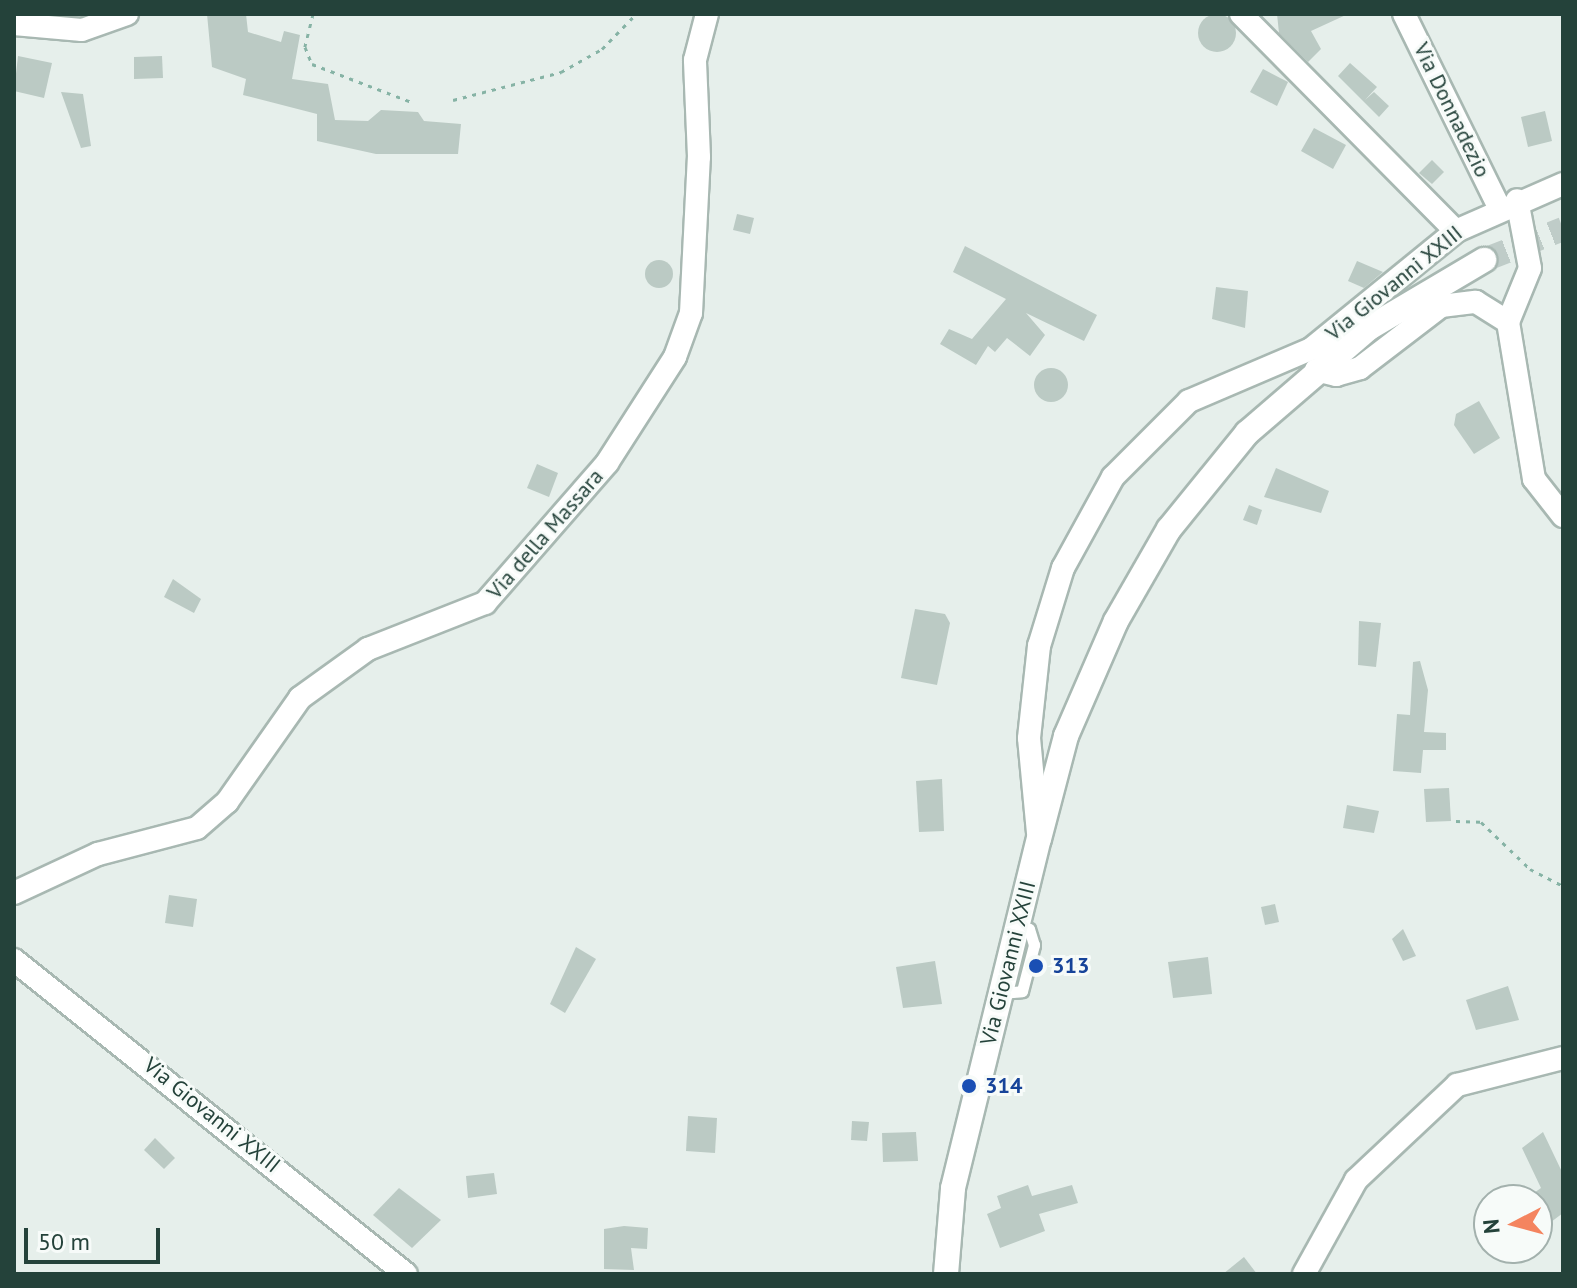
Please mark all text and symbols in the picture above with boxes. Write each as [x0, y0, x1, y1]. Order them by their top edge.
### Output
street label: Via Donnadezio [1408, 38, 1496, 182]
street label: Via Giovanni XXIII [1320, 220, 1468, 346]
street label: Via della Massara [481, 463, 609, 605]
street label: Via Giovanni XXIII [975, 878, 1041, 1048]
place label: 313 [1052, 953, 1089, 979]
marker: 313 [1027, 957, 1045, 975]
street label: Via Giovanni XXIII [138, 1052, 286, 1178]
place label: 314 [985, 1073, 1022, 1099]
marker: 314 [960, 1077, 978, 1095]
north arrow [1473, 1184, 1553, 1264]
scale bar [28, 1212, 164, 1262]
text: N [1476, 1218, 1506, 1235]
text: 50 m [38, 1226, 90, 1257]

